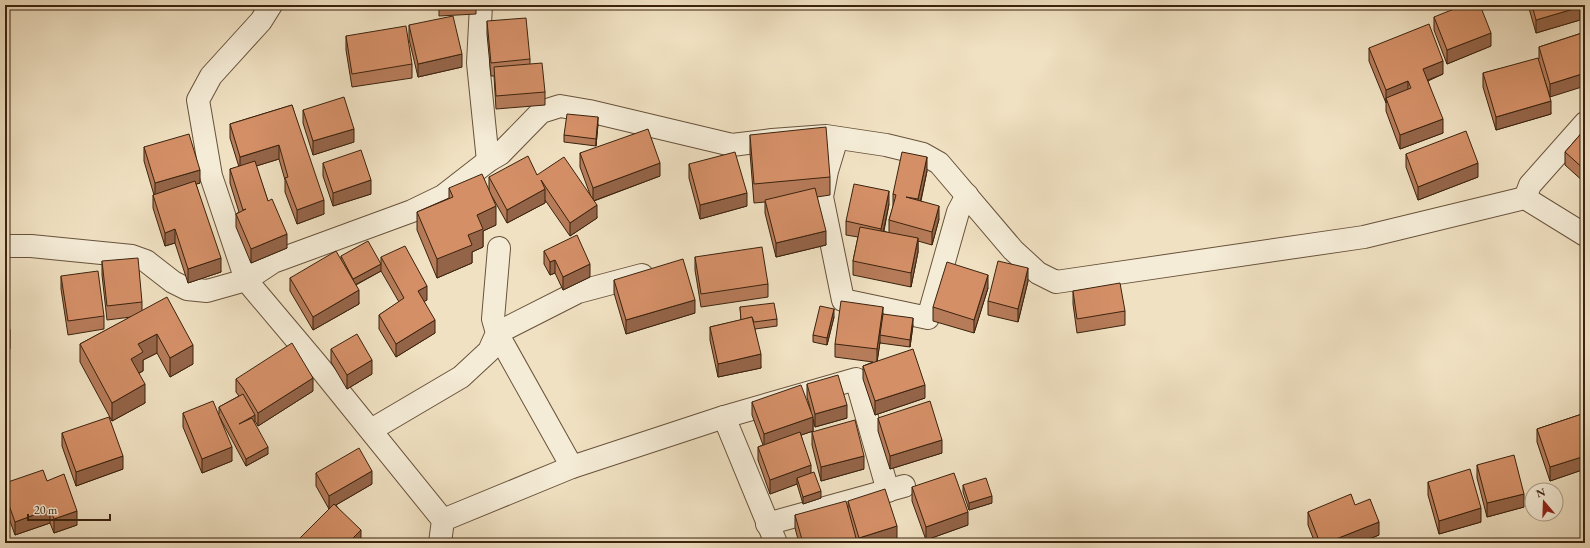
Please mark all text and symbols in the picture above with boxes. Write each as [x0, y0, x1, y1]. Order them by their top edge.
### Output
north arrow [1524, 482, 1564, 522]
text: N [1534, 484, 1547, 501]
scale bar [28, 496, 110, 522]
text: 20 m [34, 502, 58, 518]

